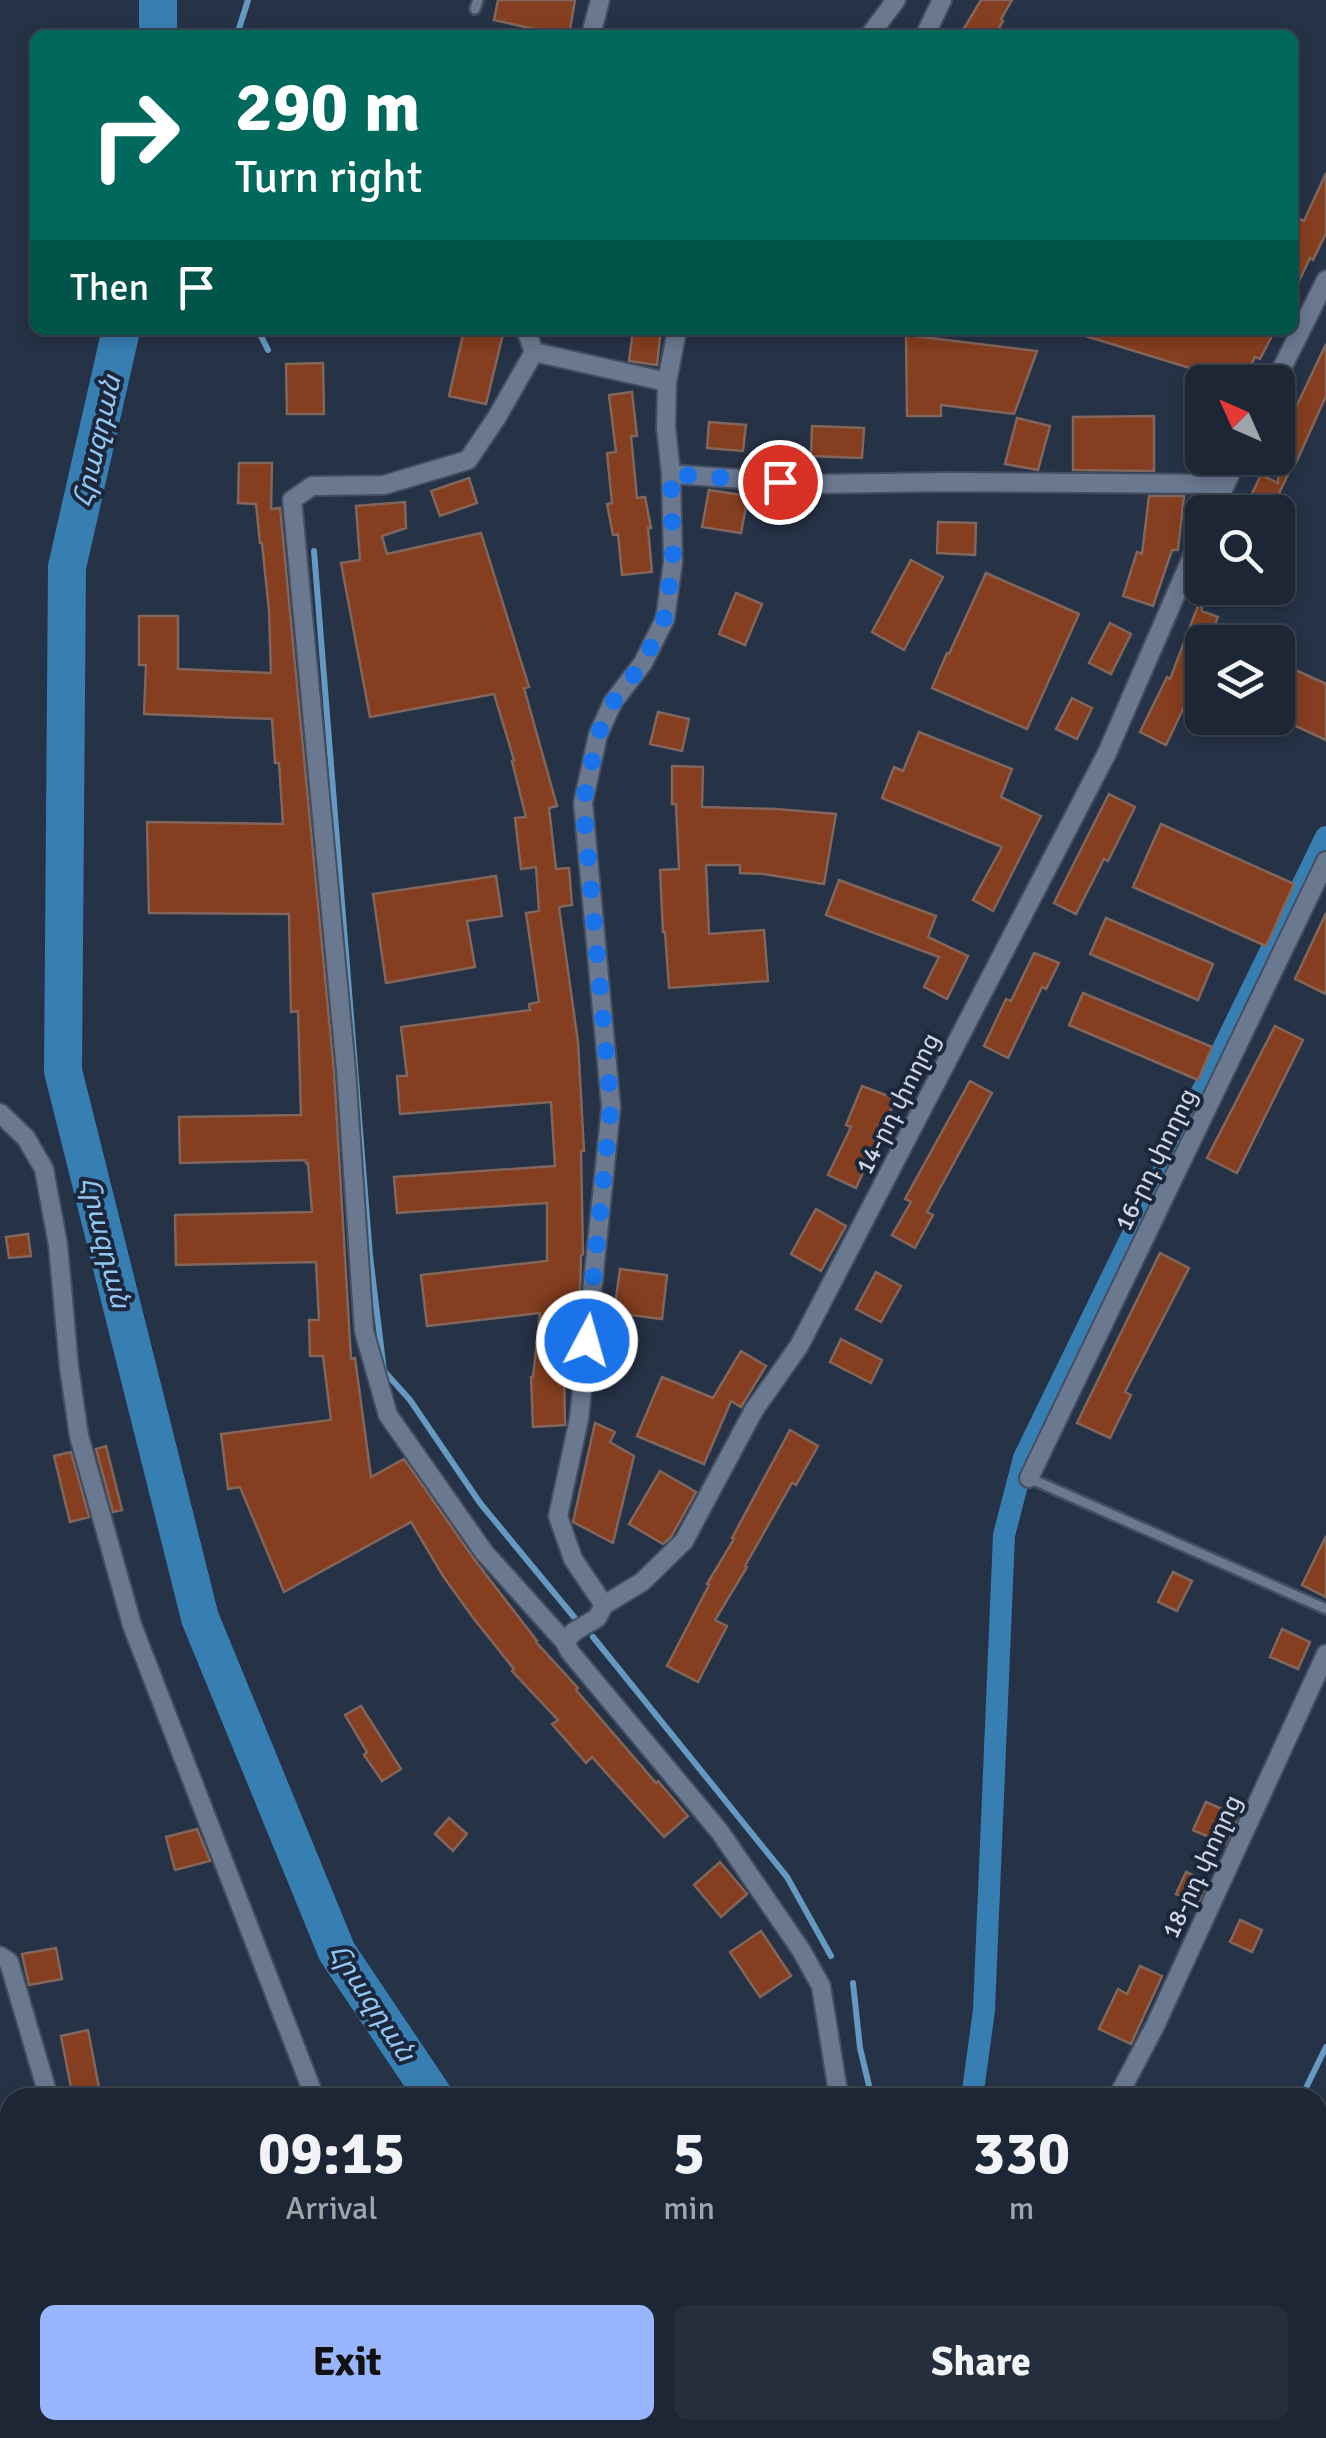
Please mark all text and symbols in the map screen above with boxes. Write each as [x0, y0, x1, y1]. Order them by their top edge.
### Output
text: 290 m [235, 64, 420, 150]
icon: right [70, 70, 200, 200]
text: Turn right [235, 150, 423, 205]
icon: arrive [169, 260, 224, 315]
text: Then [70, 264, 149, 311]
north arrow [1185, 365, 1295, 475]
map controls [1185, 365, 1295, 735]
water label: Հրազդան [65, 371, 129, 510]
pin [738, 440, 823, 525]
icon: arrive [753, 455, 808, 510]
button: search [1185, 495, 1295, 605]
button: layers [1185, 625, 1295, 735]
street label: 14-րդ փողոց [849, 1027, 946, 1179]
street label: 16-րդ փողոց [1108, 1083, 1203, 1236]
water label: Հրազդան [72, 1173, 138, 1313]
position arrow [535, 1289, 639, 1393]
street label: 18-րդ փողոց [1155, 1790, 1248, 1943]
water label: Հրազդան [321, 1937, 424, 2069]
text: 09:15 [258, 2117, 405, 2191]
text: 5 [673, 2117, 705, 2191]
text: 330 [973, 2117, 1070, 2191]
text: Arrival [286, 2189, 378, 2228]
text: min [663, 2189, 715, 2228]
text: m [1009, 2189, 1034, 2228]
button: Exit [40, 2305, 654, 2420]
button: Share [674, 2305, 1288, 2420]

